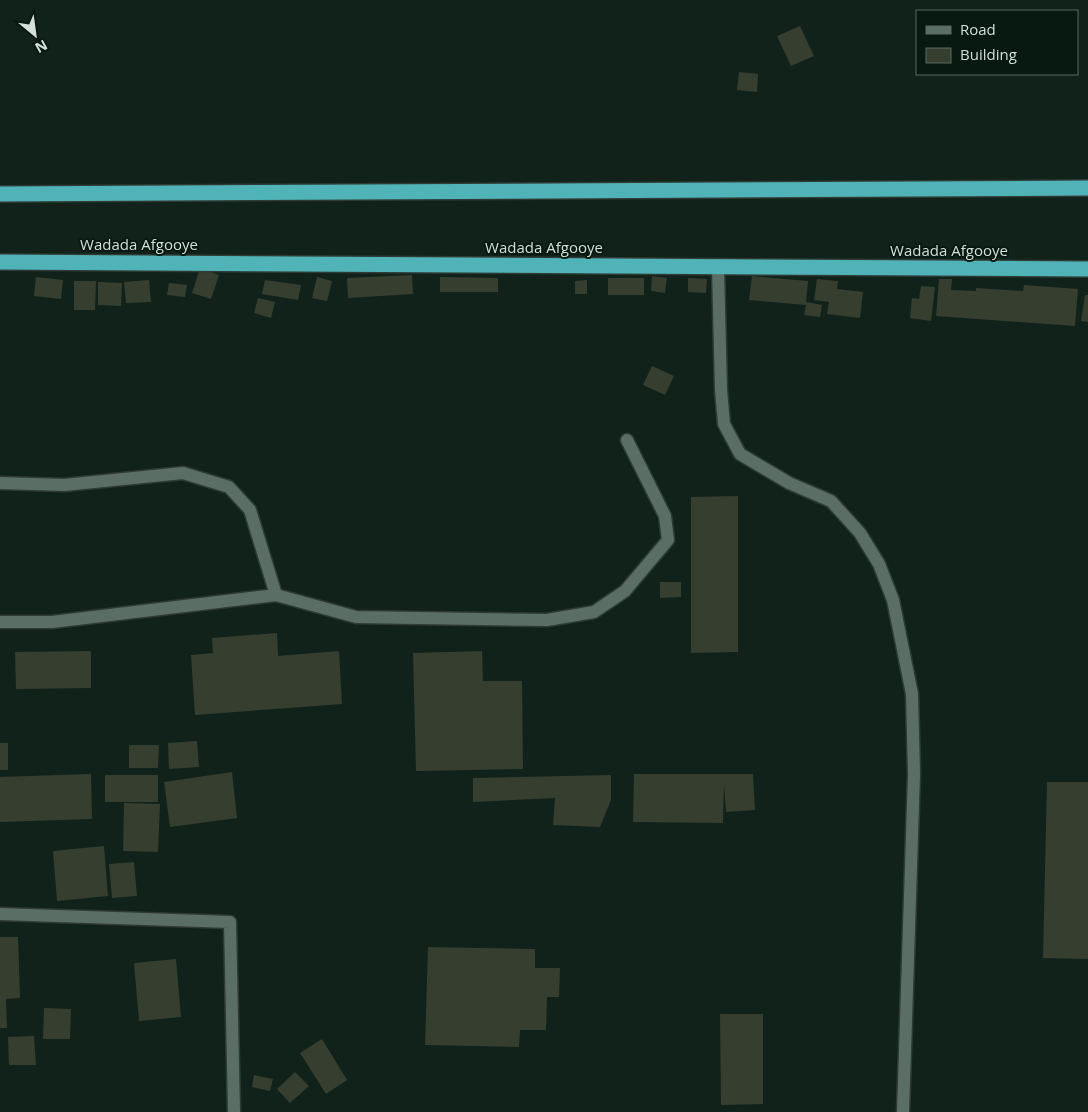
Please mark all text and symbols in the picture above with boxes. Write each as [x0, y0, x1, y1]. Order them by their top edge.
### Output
north arrow [10, 10, 60, 60]
legend [916, 10, 1078, 75]
text: Road [960, 19, 996, 39]
text: N [32, 36, 51, 58]
text: Building [960, 44, 1017, 64]
street label: Wadada Afgooye [80, 234, 198, 254]
street label: Wadada Afgooye [485, 237, 603, 257]
street label: Wadada Afgooye [890, 240, 1008, 260]

